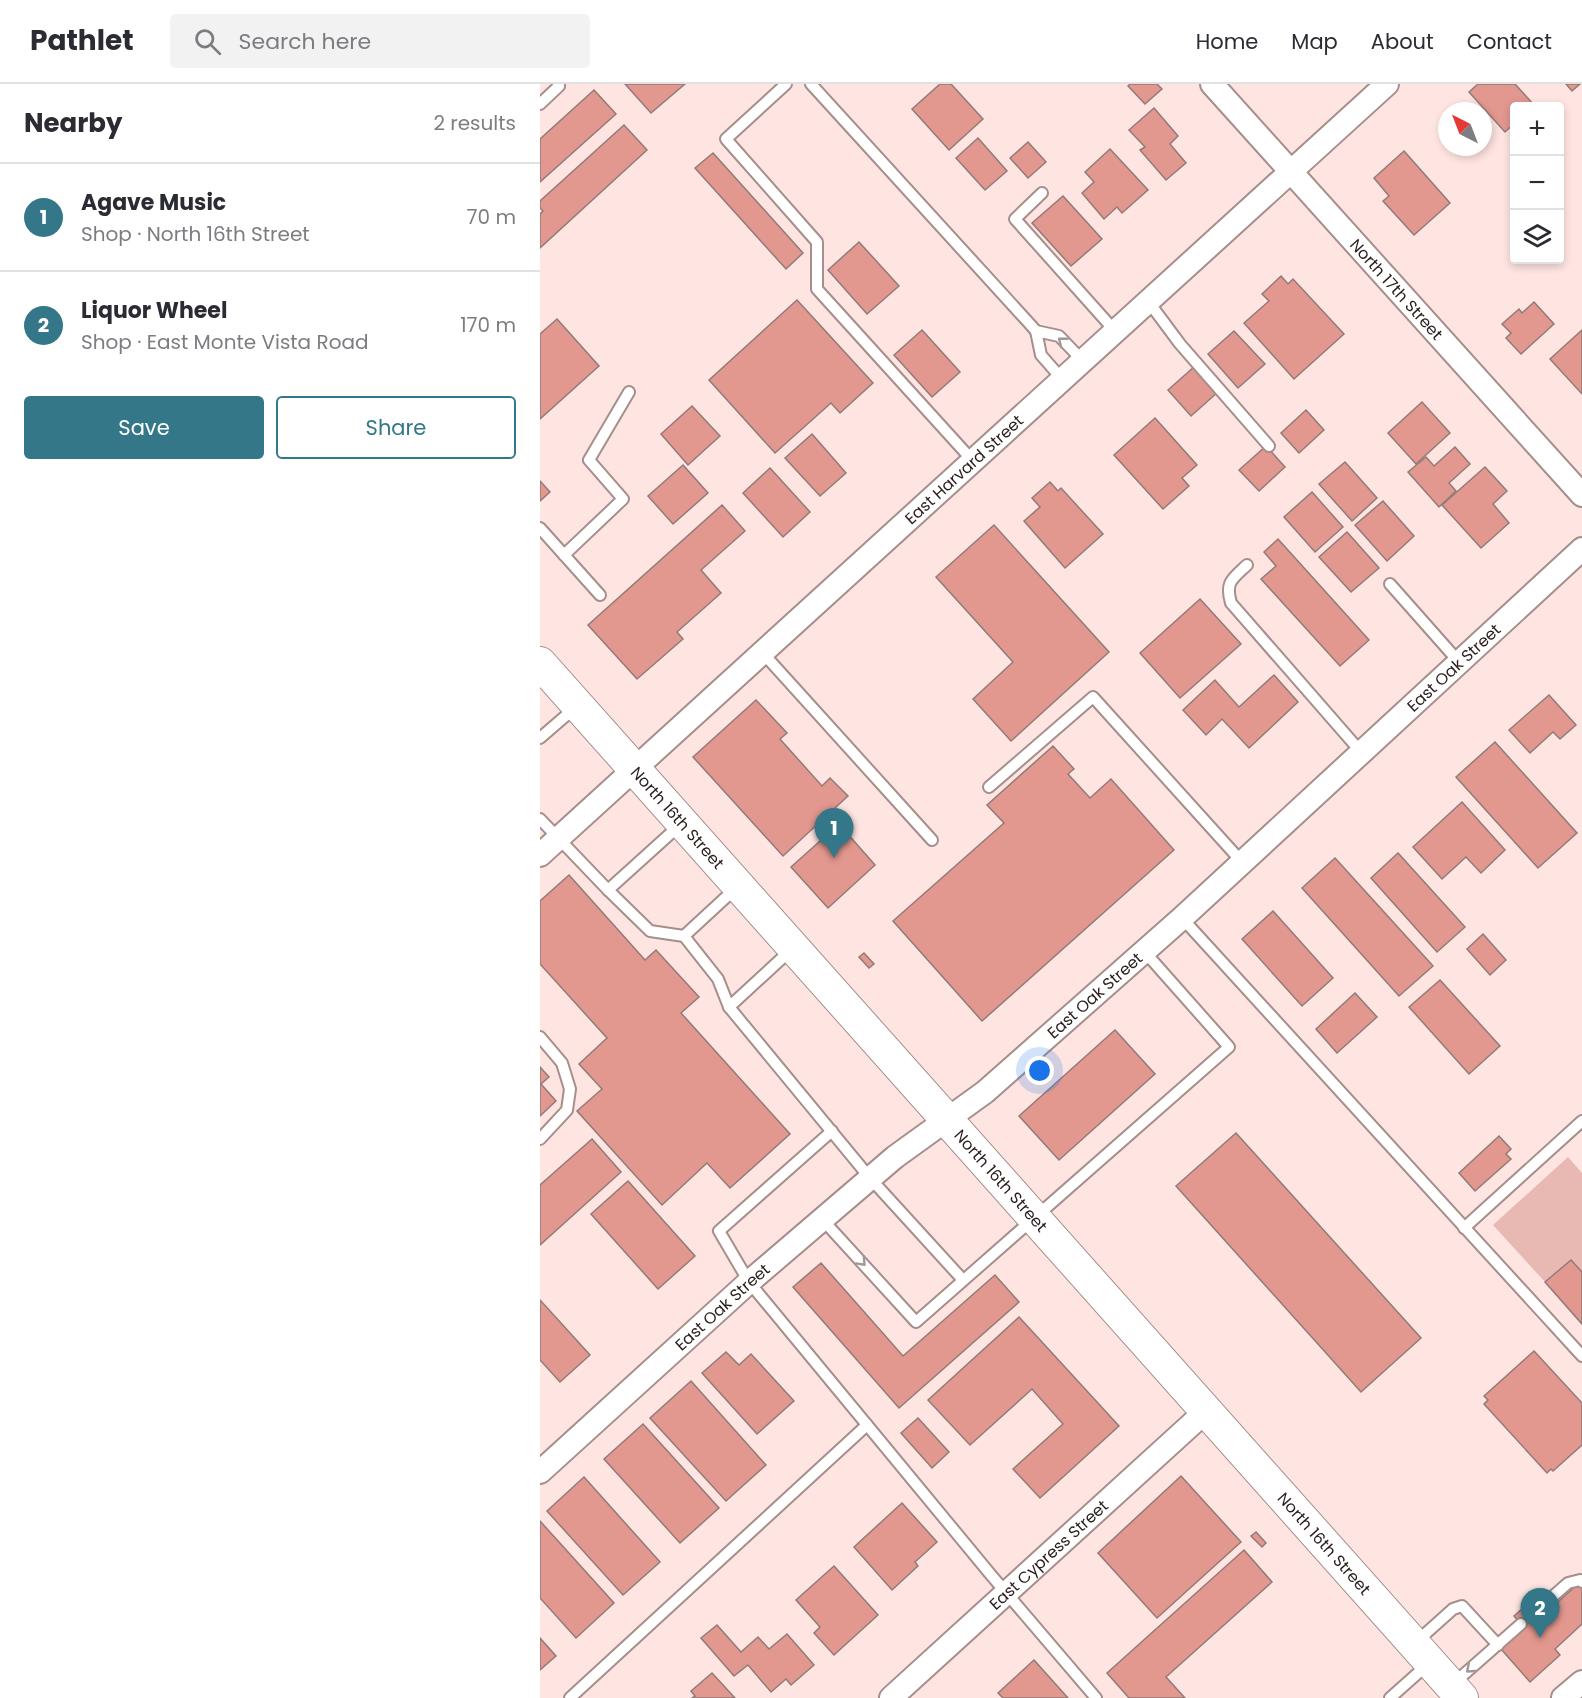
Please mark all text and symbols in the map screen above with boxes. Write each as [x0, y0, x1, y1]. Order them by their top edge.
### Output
search box [170, 14, 590, 68]
text: Pathlet [30, 21, 134, 60]
icon: search [191, 25, 224, 58]
text: Search here [239, 26, 371, 57]
text: Home [1196, 27, 1258, 56]
text: Map [1291, 27, 1338, 56]
text: About [1371, 27, 1434, 56]
text: Contact [1467, 27, 1552, 56]
north arrow [1438, 102, 1492, 156]
map controls [1510, 102, 1564, 264]
button: + [1510, 102, 1564, 156]
text: Nearby [24, 105, 122, 141]
text: 2 results [433, 109, 516, 137]
button: − [1510, 156, 1564, 210]
text: Agave Music [81, 187, 226, 218]
text: 1 [40, 203, 47, 231]
text: 70 m [467, 203, 516, 231]
button: layers [1510, 210, 1564, 264]
text: Shop · North 16th Street [81, 220, 310, 248]
street label: North 17th Street [1345, 234, 1448, 345]
text: Liquor Wheel [81, 295, 227, 326]
text: 2 [38, 311, 49, 339]
text: 170 m [460, 311, 516, 339]
text: Shop · East Monte Vista Road [81, 328, 368, 356]
one-way arrow [1058, 338, 1069, 349]
button: Save [24, 396, 264, 459]
button: Share [276, 396, 516, 459]
street label: East Harvard Street [899, 409, 1028, 529]
street label: East Oak Street [1402, 618, 1506, 717]
street label: North 16th Street [626, 761, 730, 874]
pin: 1 [814, 808, 854, 858]
street label: East Oak Street [1042, 947, 1148, 1044]
your location [1025, 1056, 1054, 1085]
street label: North 16th Street [949, 1124, 1053, 1237]
one-way arrow [855, 1256, 866, 1266]
street label: East Oak Street [670, 1258, 775, 1356]
street label: North 16th Street [1272, 1487, 1376, 1600]
street label: East Cypress Street [984, 1494, 1113, 1615]
pin: 2 [1520, 1588, 1560, 1638]
one-way arrow [1466, 1662, 1477, 1673]

